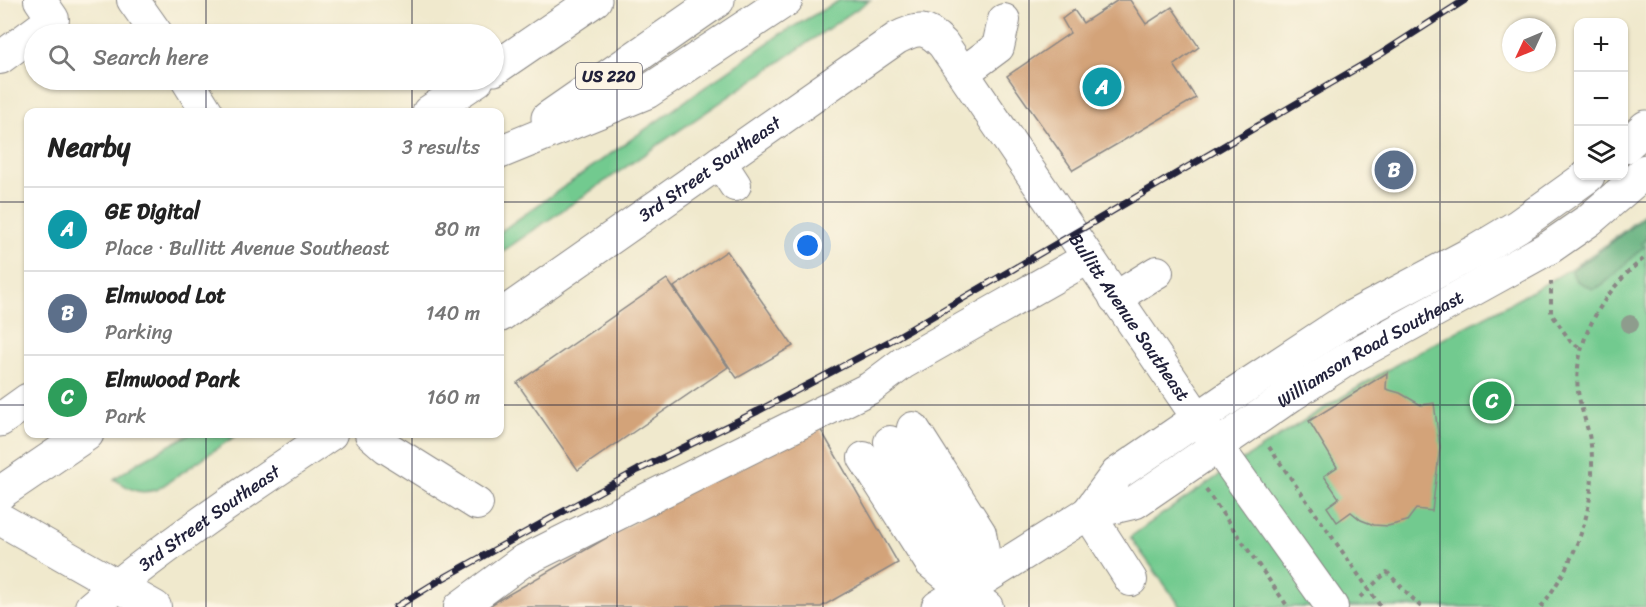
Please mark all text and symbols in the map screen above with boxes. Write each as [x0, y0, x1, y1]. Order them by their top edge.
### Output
north arrow [1502, 18, 1556, 72]
map controls [1574, 18, 1628, 180]
button: + [1574, 18, 1628, 72]
search box [24, 24, 504, 90]
text: Search here [93, 38, 209, 77]
icon: search [45, 41, 78, 74]
road number: US 220 [576, 63, 642, 89]
pin: A [1082, 64, 1122, 110]
button: − [1574, 72, 1628, 126]
street label: 3rd Street Southeast [631, 107, 789, 231]
text: Nearby [48, 124, 130, 170]
button: layers [1574, 126, 1628, 180]
text: 3 results [402, 130, 480, 165]
pin: B [1374, 148, 1414, 192]
text: GE Digital [105, 192, 200, 231]
text: A [61, 212, 74, 247]
text: 80 m [435, 212, 480, 247]
street label: Bullitt Avenue Southeast [1060, 226, 1198, 408]
text: Place · Bullitt Avenue Southeast [105, 231, 390, 266]
your location [793, 231, 822, 260]
text: Elmwood Lot [105, 276, 226, 315]
street label: Williamson Road Southeast [1270, 282, 1470, 417]
text: B [61, 296, 74, 331]
text: 140 m [426, 296, 480, 331]
text: Parking [105, 315, 172, 350]
text: Elmwood Park [105, 360, 240, 399]
pin: C [1472, 378, 1512, 424]
text: C [61, 380, 74, 415]
text: 160 m [427, 380, 480, 415]
text: Park [105, 399, 146, 434]
street label: 3rd Street Southeast [131, 456, 288, 580]

